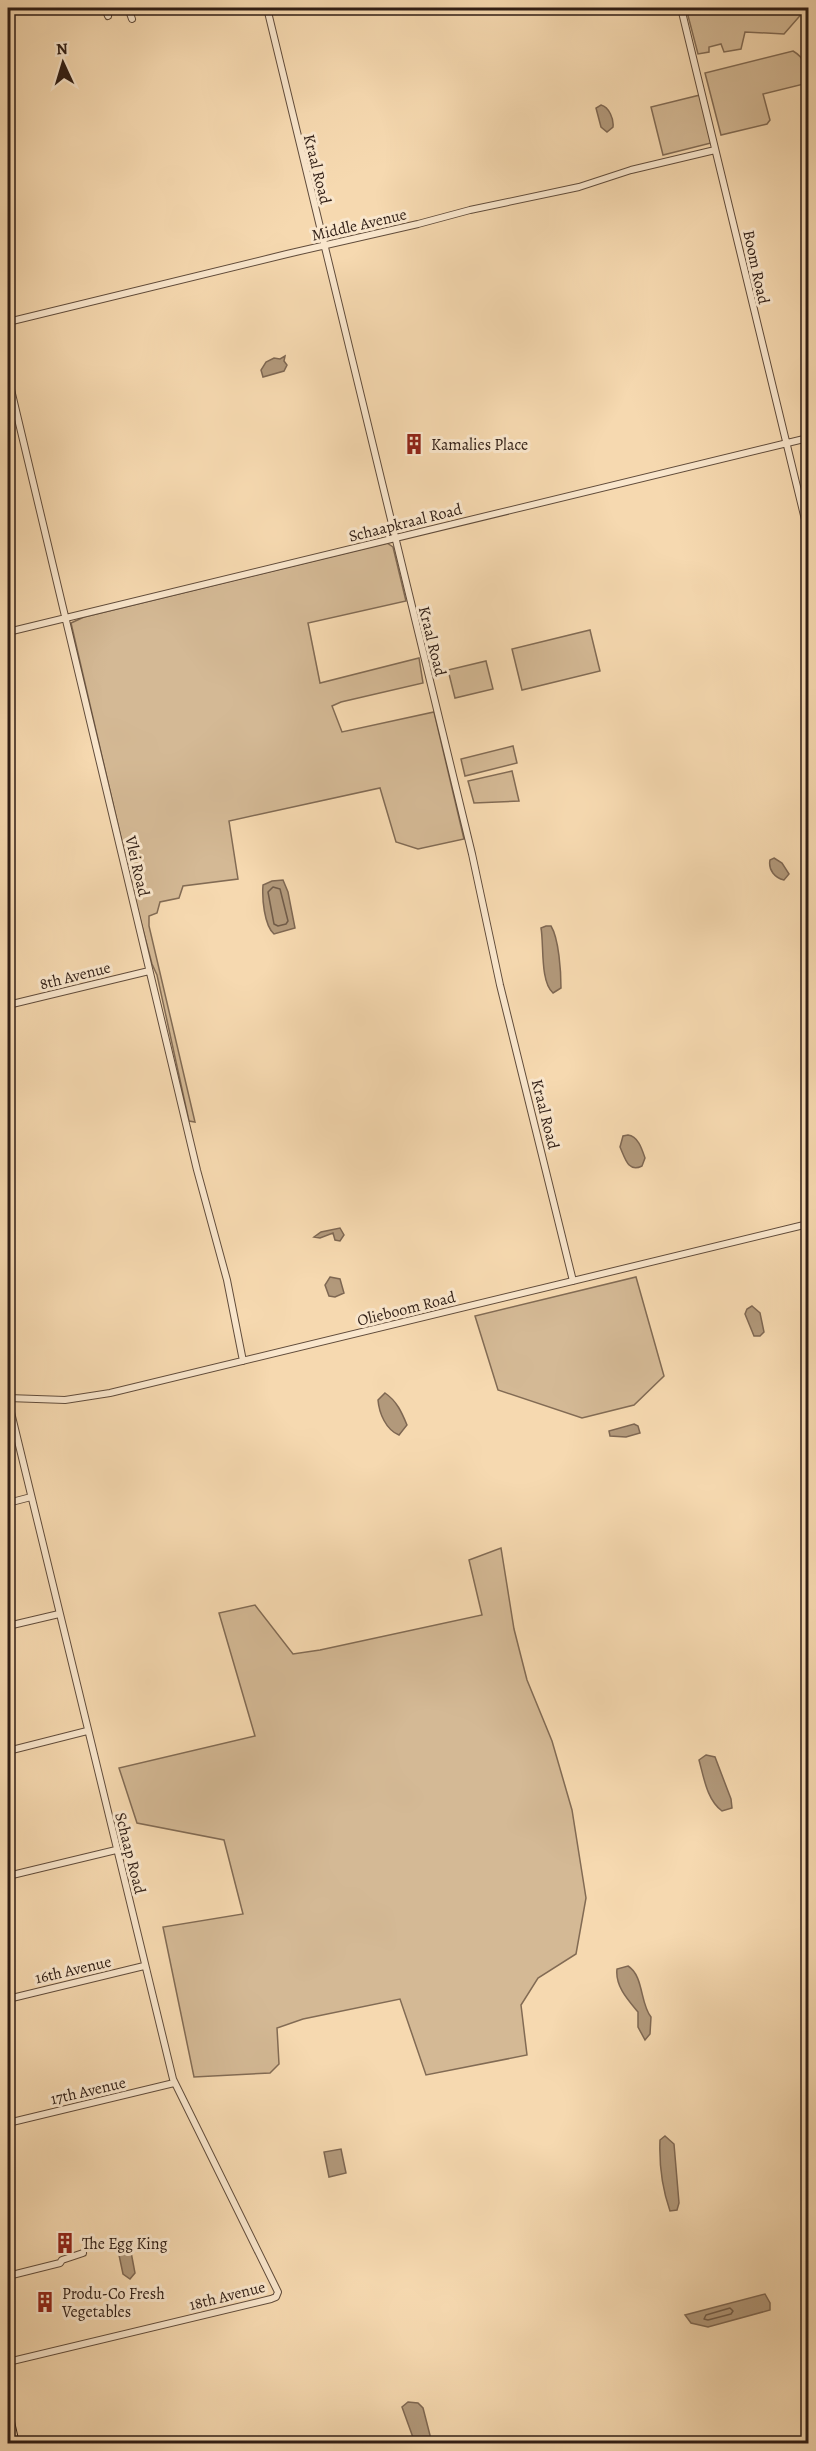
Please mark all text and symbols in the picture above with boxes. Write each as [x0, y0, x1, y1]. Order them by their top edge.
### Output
north arrow [33, 33, 93, 93]
text: N [55, 38, 69, 60]
street label: Kraal Road [298, 132, 336, 207]
street label: Middle Avenue [310, 203, 409, 247]
street label: Boom Road [737, 228, 775, 307]
building icon: Kamalies Place [402, 432, 426, 456]
place label: Kamalies Place [431, 434, 528, 456]
street label: Schaapkraal Road [346, 498, 465, 548]
street label: Kraal Road [413, 604, 451, 679]
street label: Vlei Road [119, 833, 155, 899]
street label: 8th Avenue [37, 957, 113, 995]
street label: Kraal Road [526, 1077, 564, 1152]
street label: Olieboom Road [355, 1286, 458, 1332]
street label: Schaap Road [109, 1810, 151, 1897]
street label: 16th Avenue [33, 1951, 113, 1989]
street label: 17th Avenue [48, 2072, 128, 2110]
building icon: The Egg King [53, 2231, 77, 2255]
place label: The Egg King [82, 2233, 168, 2255]
street label: 18th Avenue [187, 2276, 268, 2316]
place label: Produ-Co Fresh Vegetables [61, 2283, 165, 2323]
building icon: Produ-Co Fresh Vegetables [33, 2290, 57, 2314]

